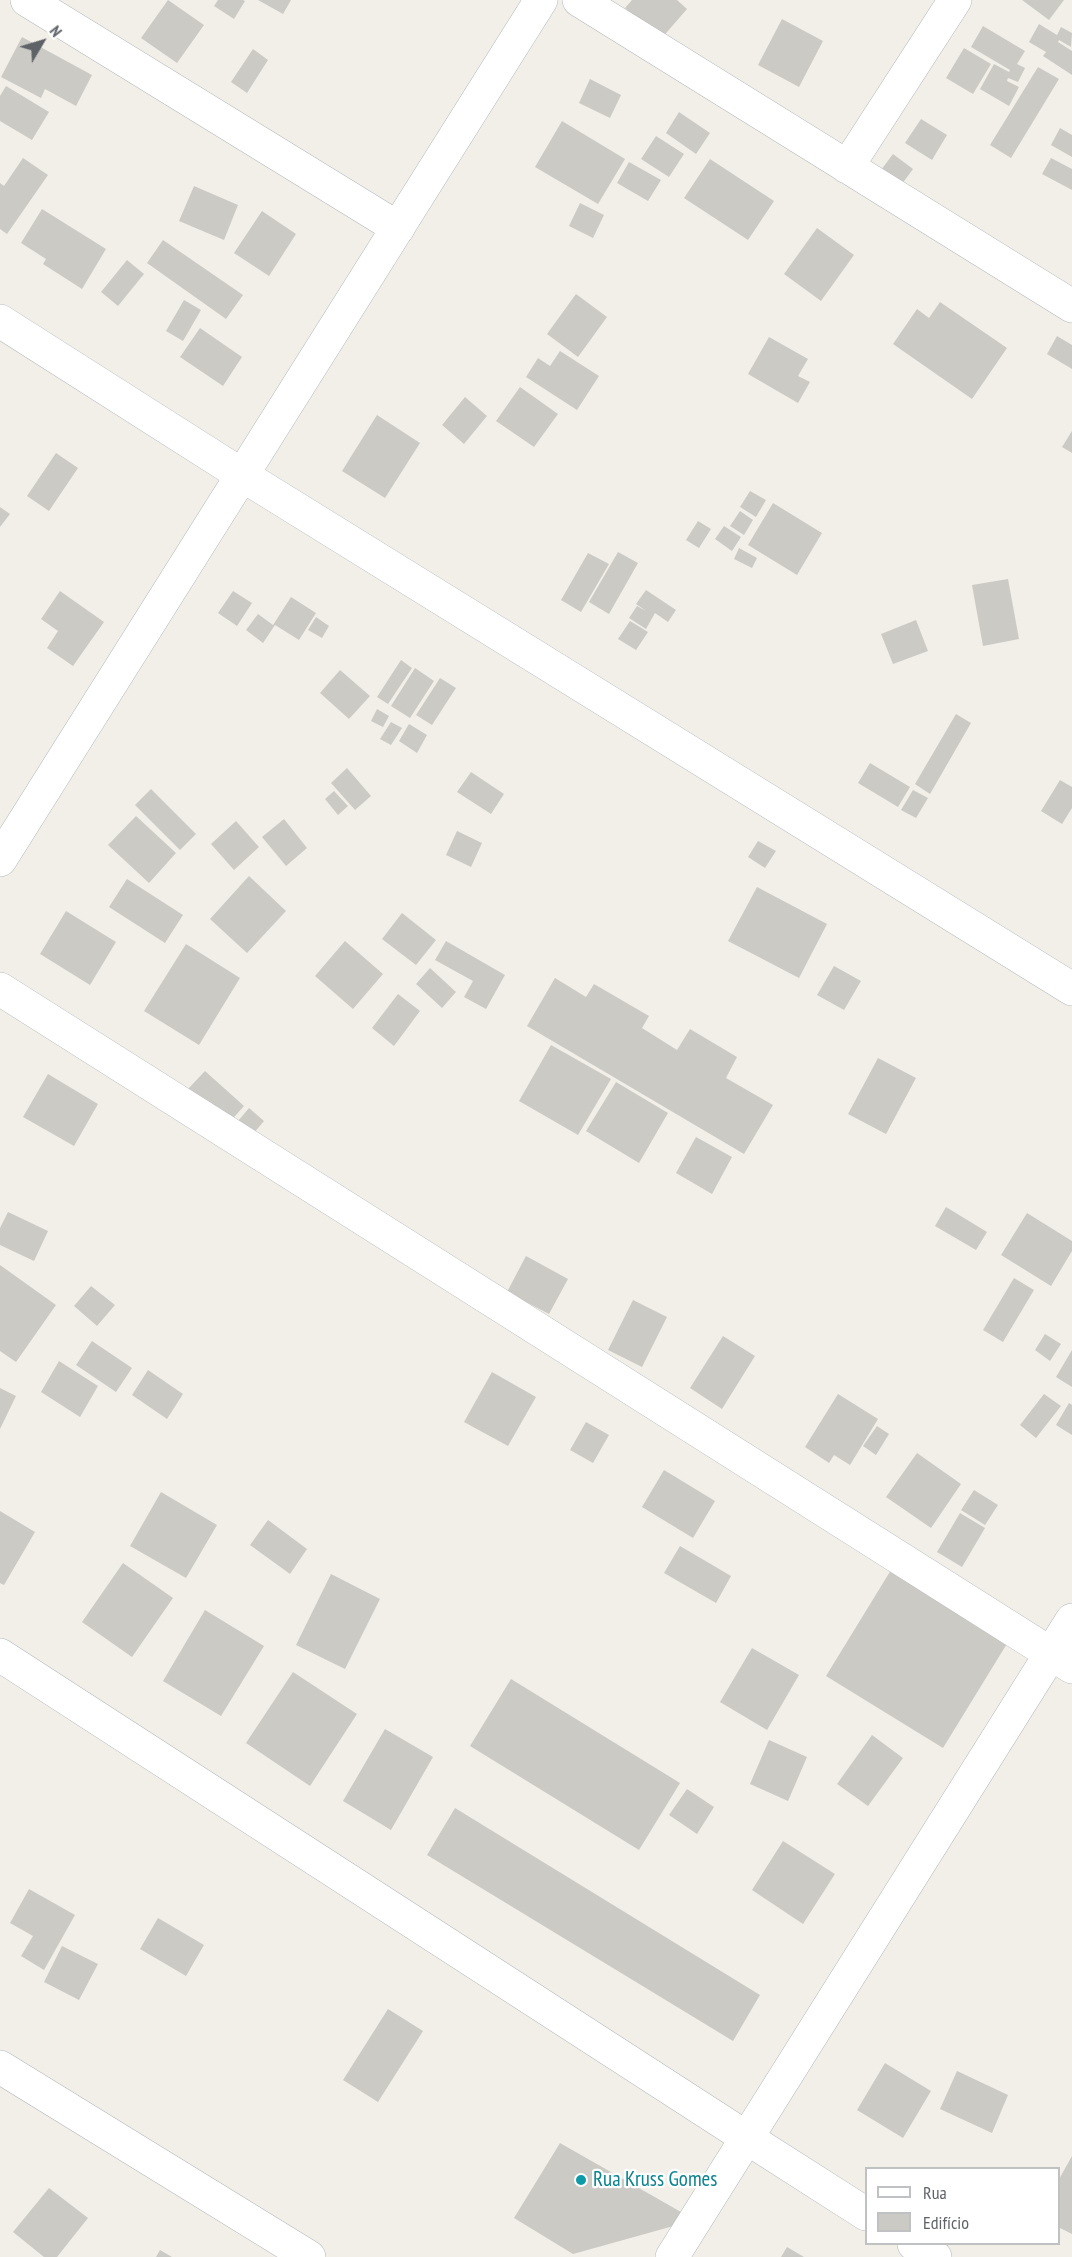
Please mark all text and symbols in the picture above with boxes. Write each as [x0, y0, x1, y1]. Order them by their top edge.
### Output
north arrow [12, 12, 72, 72]
text: N [46, 21, 67, 40]
place label: Rua Kruss Gomes [593, 2167, 717, 2193]
legend [865, 2167, 1060, 2245]
marker: Rua Kruss Gomes [574, 2173, 588, 2187]
text: Rua [923, 2181, 947, 2204]
text: Edifício [923, 2211, 969, 2234]

